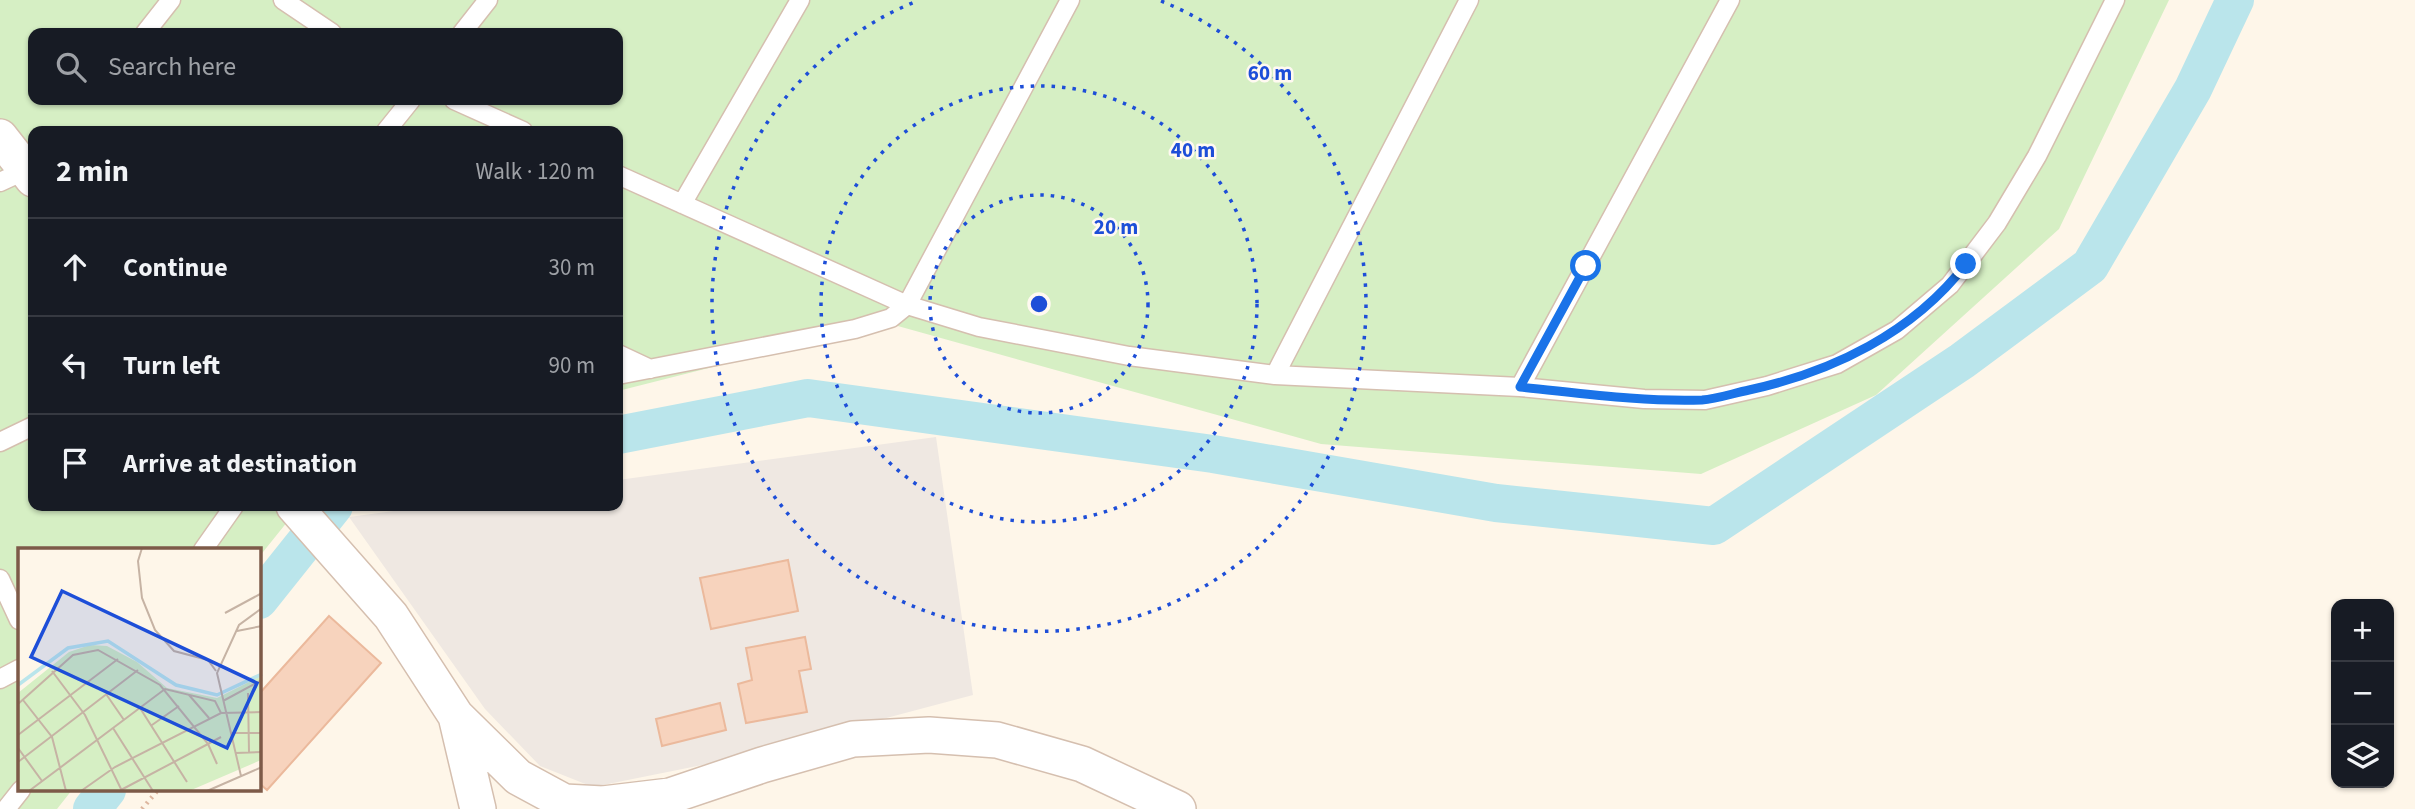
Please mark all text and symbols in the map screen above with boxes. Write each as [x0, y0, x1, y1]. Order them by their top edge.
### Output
search box [28, 28, 623, 105]
icon: search [52, 48, 90, 86]
text: Search here [108, 48, 236, 85]
text: 60 m [1248, 58, 1292, 88]
text: 40 m [1171, 135, 1215, 165]
text: 2 min [56, 150, 129, 193]
text: Walk · 120 m [476, 155, 595, 188]
text: 20 m [1094, 212, 1138, 242]
icon: ahead [56, 248, 94, 286]
route end [1950, 248, 1981, 279]
text: Continue [123, 249, 228, 286]
route start [1570, 250, 1601, 281]
text: 30 m [548, 251, 595, 284]
centre of rings [1027, 292, 1051, 316]
icon: left [56, 346, 94, 384]
text: Turn left [123, 347, 220, 384]
text: 90 m [548, 349, 595, 382]
icon: arrive [56, 444, 94, 482]
text: Arrive at destination [123, 445, 357, 482]
inset map [18, 548, 261, 792]
map controls [2331, 599, 2394, 788]
button: + [2331, 599, 2394, 662]
button: − [2331, 662, 2394, 725]
button: layers [2331, 725, 2394, 788]

